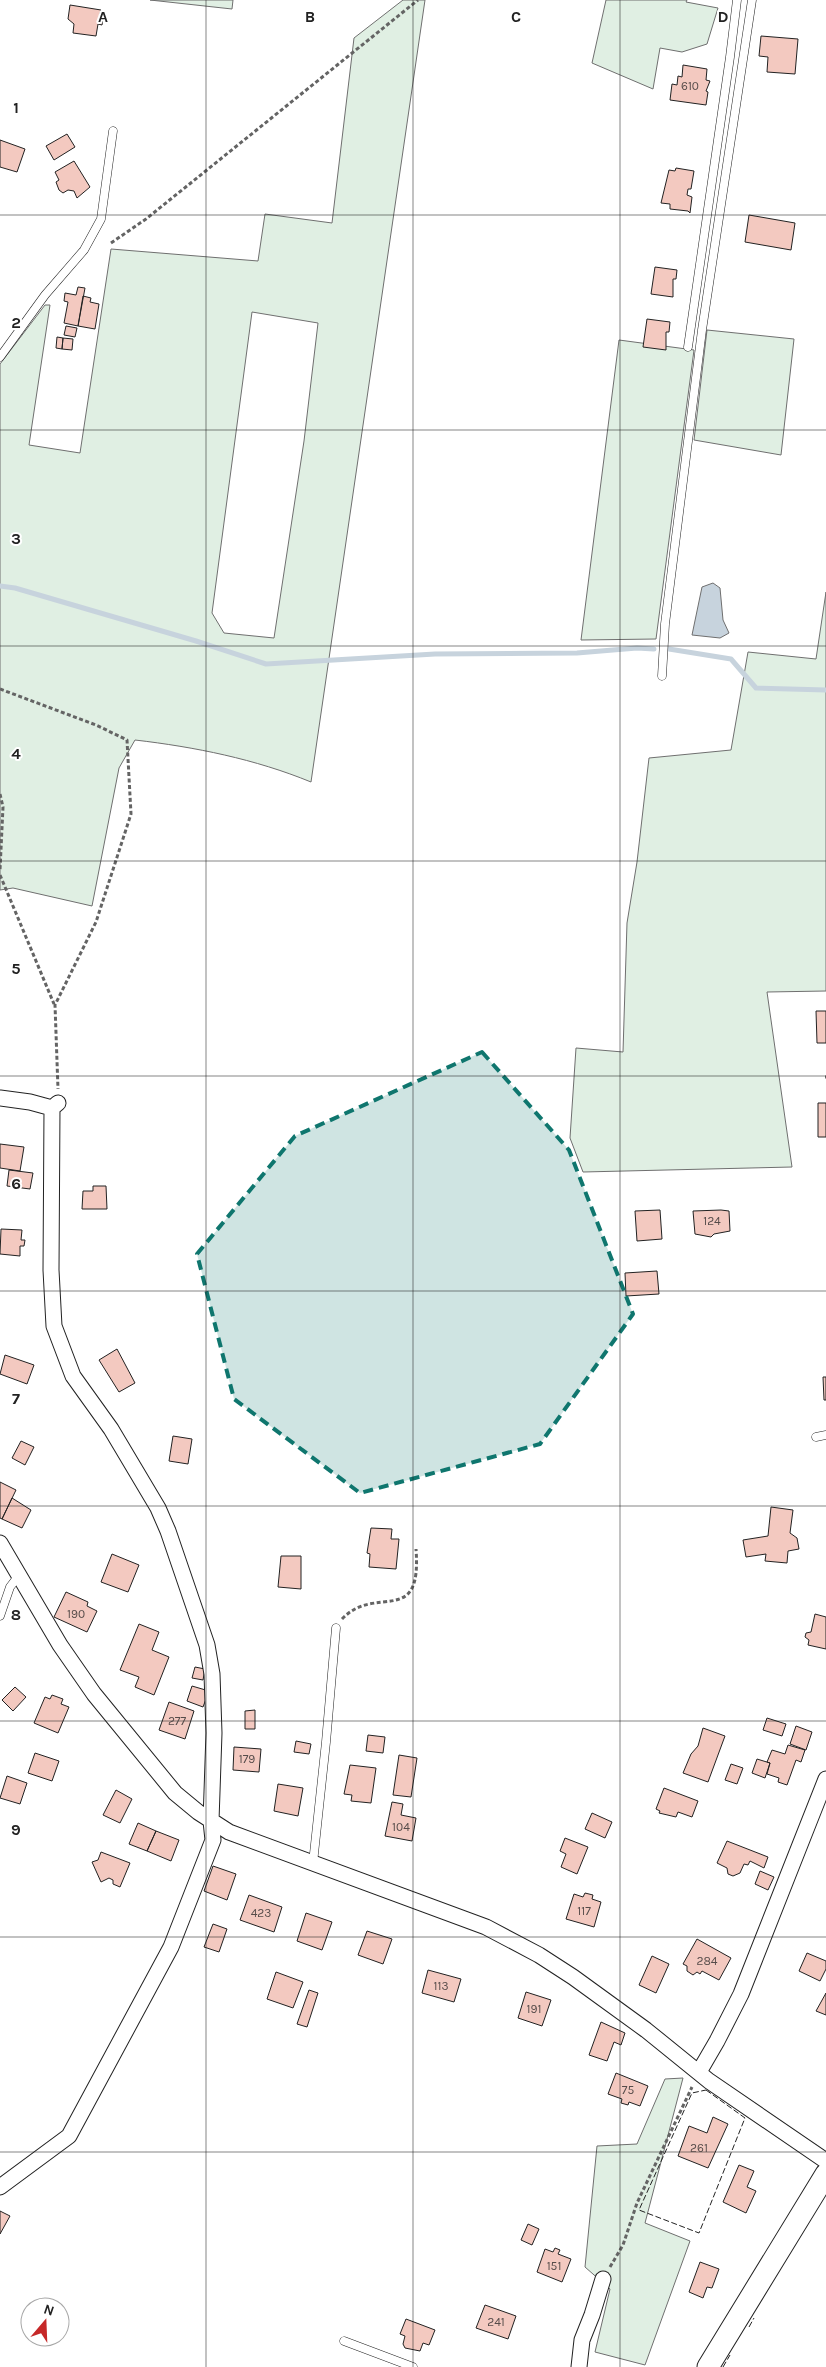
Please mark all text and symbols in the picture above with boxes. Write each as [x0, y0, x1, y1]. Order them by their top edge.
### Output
text: A [98, 7, 108, 26]
text: B [305, 7, 315, 26]
text: C [511, 7, 521, 26]
text: D [718, 7, 729, 26]
house number: 610 [681, 79, 699, 93]
text: 1 [13, 98, 19, 117]
text: 2 [11, 313, 21, 332]
text: 3 [11, 529, 21, 548]
text: 4 [11, 744, 21, 763]
text: 5 [11, 959, 21, 978]
text: 6 [11, 1174, 21, 1193]
house number: 124 [703, 1214, 721, 1228]
text: 7 [12, 1389, 20, 1408]
text: 8 [11, 1605, 21, 1624]
house number: 190 [67, 1607, 85, 1621]
house number: 277 [168, 1714, 186, 1728]
house number: 179 [239, 1752, 255, 1766]
text: 9 [11, 1820, 21, 1839]
house number: 104 [392, 1820, 410, 1834]
house number: 117 [577, 1904, 591, 1918]
house number: 423 [251, 1906, 271, 1920]
house number: 284 [696, 1954, 718, 1968]
house number: 113 [433, 1979, 449, 1993]
house number: 191 [527, 2002, 541, 2016]
house number: 75 [622, 2083, 634, 2097]
house number: 261 [690, 2141, 708, 2155]
house number: 151 [547, 2259, 561, 2273]
north arrow [20, 2297, 70, 2347]
text: N [42, 2301, 57, 2320]
house number: 241 [487, 2315, 505, 2329]

